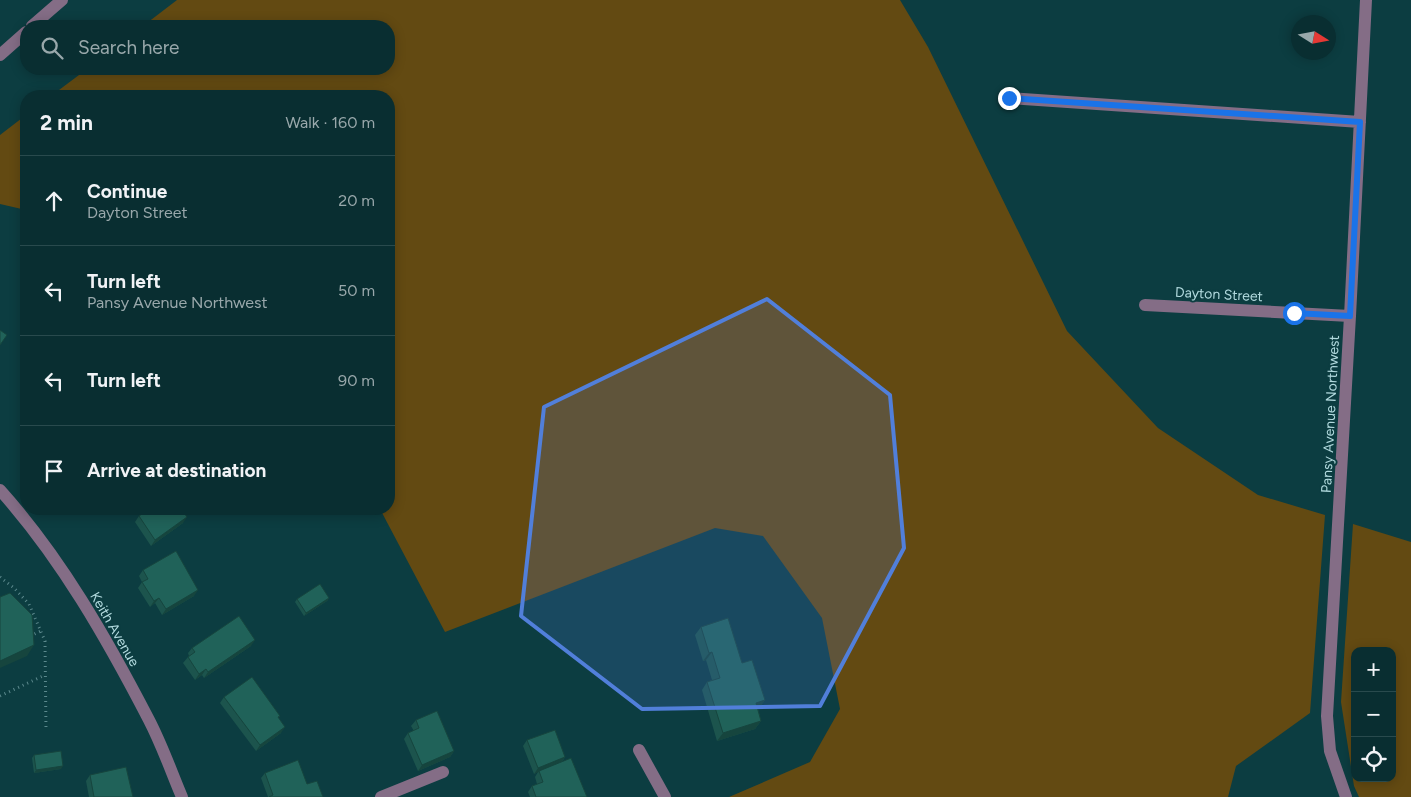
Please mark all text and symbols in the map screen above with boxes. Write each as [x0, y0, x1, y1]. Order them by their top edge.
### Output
north arrow [1291, 15, 1336, 60]
search box [20, 20, 395, 75]
icon: search [38, 34, 66, 62]
text: Search here [78, 36, 180, 59]
route end [998, 87, 1021, 110]
text: 2 min [40, 110, 93, 135]
text: Walk · 160 m [285, 113, 375, 132]
text: Continue [87, 180, 167, 203]
icon: ahead [40, 187, 68, 215]
text: 20 m [338, 191, 375, 210]
text: Dayton Street [87, 203, 187, 222]
text: Turn left [87, 270, 161, 293]
icon: left [40, 277, 68, 305]
text: 50 m [338, 281, 375, 300]
street label: Dayton Street [1175, 284, 1263, 305]
text: Pansy Avenue Northwest [87, 293, 268, 312]
route start [1283, 302, 1306, 325]
street label: Pansy Avenue Northwest [1318, 335, 1343, 493]
icon: left [40, 367, 68, 395]
text: Turn left [87, 369, 161, 392]
text: 90 m [338, 371, 375, 390]
icon: arrive [40, 457, 68, 485]
text: Arrive at destination [87, 459, 266, 482]
street label: Keith Avenue [86, 589, 143, 670]
map controls [1351, 647, 1396, 782]
button: + [1351, 647, 1396, 692]
button: − [1351, 692, 1396, 737]
button: locate [1351, 737, 1396, 782]

